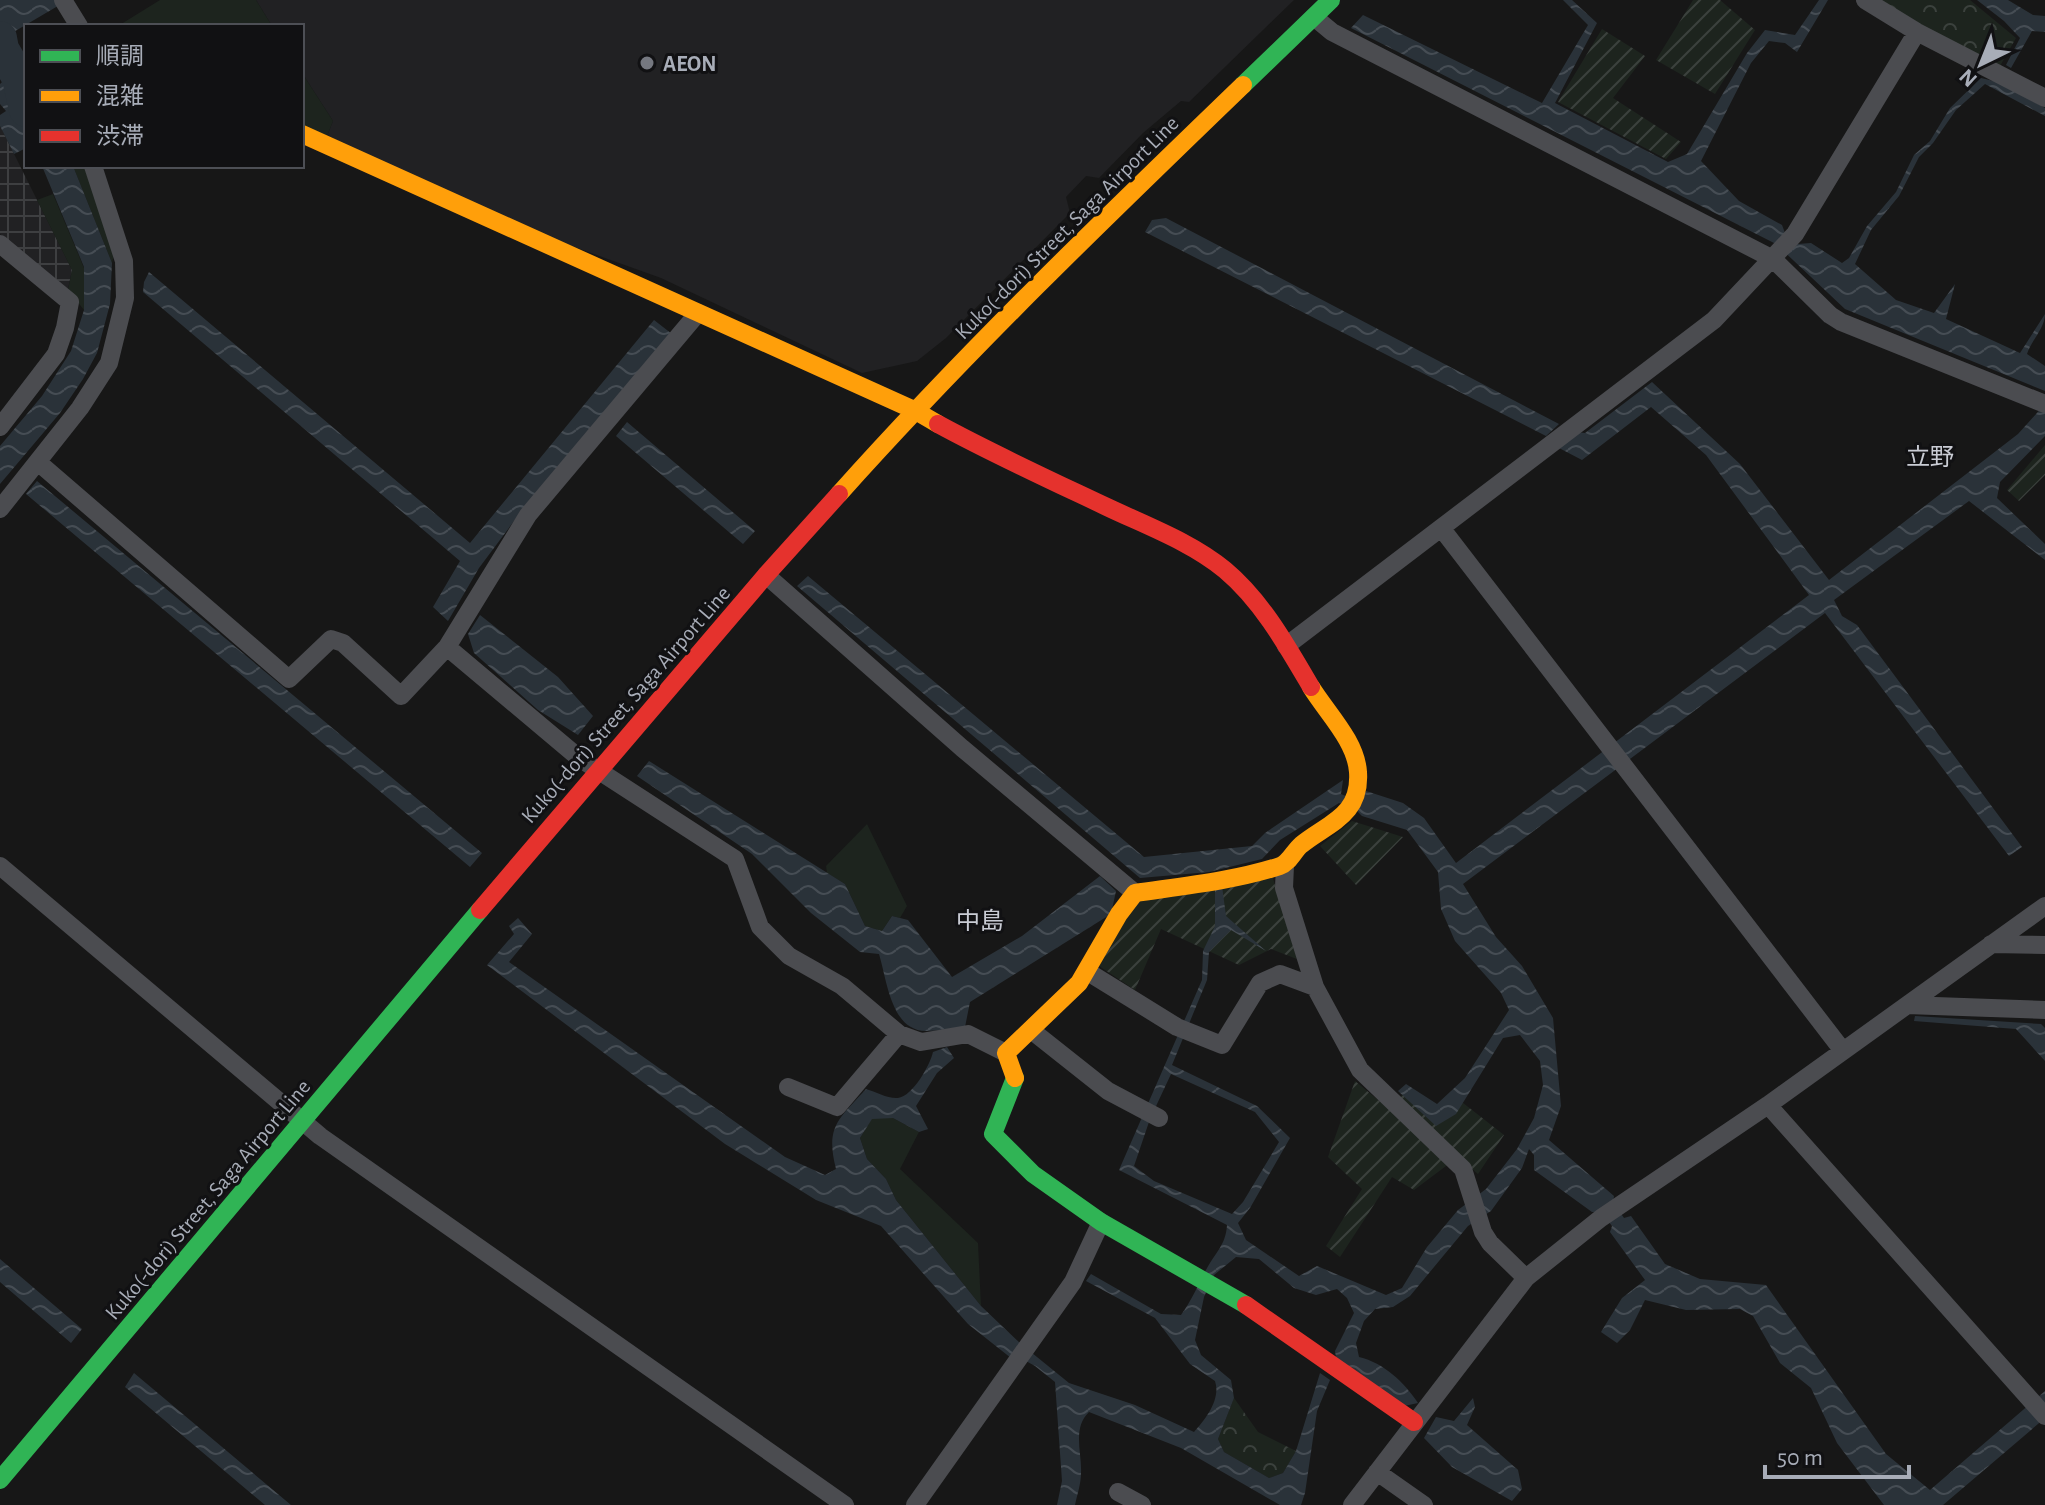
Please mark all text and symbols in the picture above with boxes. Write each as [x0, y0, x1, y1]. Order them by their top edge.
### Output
legend [24, 24, 304, 168]
north arrow [1941, 24, 2021, 104]
text: 順調 [96, 44, 144, 69]
place label: AEON [663, 53, 716, 75]
marker: AEON [638, 54, 656, 72]
text: N [1955, 65, 1981, 91]
text: 混雑 [96, 83, 144, 109]
street label: Kuko(-dori) Street, Saga Airport Line [951, 112, 1183, 344]
text: 渋滞 [96, 123, 144, 149]
district label: 立野 [1906, 445, 1954, 470]
street label: Kuko(-dori) Street, Saga Airport Line [517, 582, 734, 827]
district label: 中島 [956, 908, 1004, 934]
street label: Kuko(-dori) Street, Saga Airport Line [101, 1075, 315, 1324]
scale bar [1765, 1429, 1909, 1479]
text: 50 m [1777, 1446, 1823, 1470]

